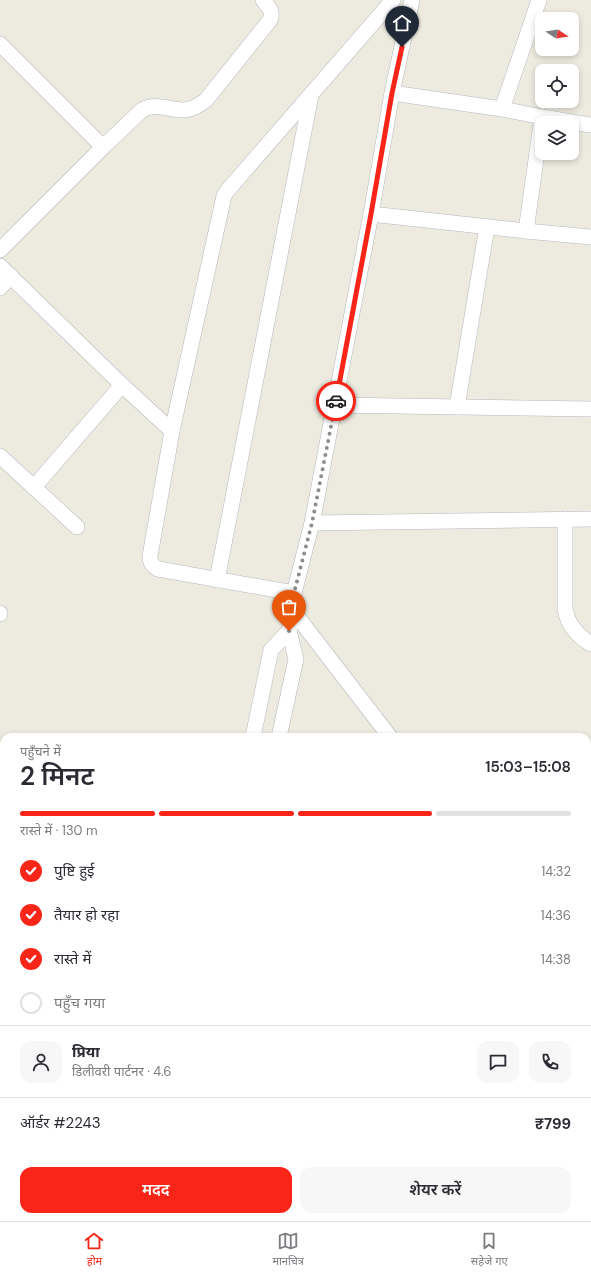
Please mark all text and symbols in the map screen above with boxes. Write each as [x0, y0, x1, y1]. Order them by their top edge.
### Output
pin [385, 6, 419, 47]
icon: home [391, 12, 413, 34]
north arrow [535, 12, 579, 56]
map controls [535, 12, 579, 160]
button: locate [535, 64, 579, 108]
button: layers [535, 116, 579, 160]
courier [316, 381, 356, 421]
icon: car [325, 390, 347, 412]
pin [272, 590, 306, 631]
icon: bag [278, 596, 300, 618]
text: पहुँचने में [20, 743, 61, 760]
text: 15:03–15:08 [485, 757, 571, 777]
text: 2 मिनट [20, 759, 94, 793]
text: रास्ते में · 130 m [20, 822, 98, 839]
icon: check [20, 860, 42, 882]
text: पुष्टि हुई [54, 861, 95, 881]
text: 14:32 [541, 863, 571, 880]
icon: check [20, 904, 42, 926]
text: तैयार हो रहा [54, 905, 119, 925]
text: 14:36 [541, 907, 571, 924]
icon: check [20, 948, 42, 970]
text: रास्ते में [54, 949, 91, 969]
text: 14:38 [541, 951, 571, 968]
text: पहुँच गया [54, 993, 105, 1013]
button: person [20, 1041, 62, 1083]
button: chat [477, 1041, 519, 1083]
button: phone [529, 1041, 571, 1083]
text: प्रिया [72, 1042, 100, 1062]
text: डिलीवरी पार्टनर · 4.6 [72, 1063, 171, 1080]
text: ऑर्डर #2243 [20, 1113, 101, 1133]
text: ₹799 [535, 1114, 571, 1134]
button: मदद [20, 1167, 292, 1213]
button: शेयर करें [300, 1167, 571, 1213]
tab: होम [83, 1230, 105, 1269]
tab: मानचित्र [272, 1230, 304, 1269]
tab: सहेजे गए [471, 1230, 507, 1269]

